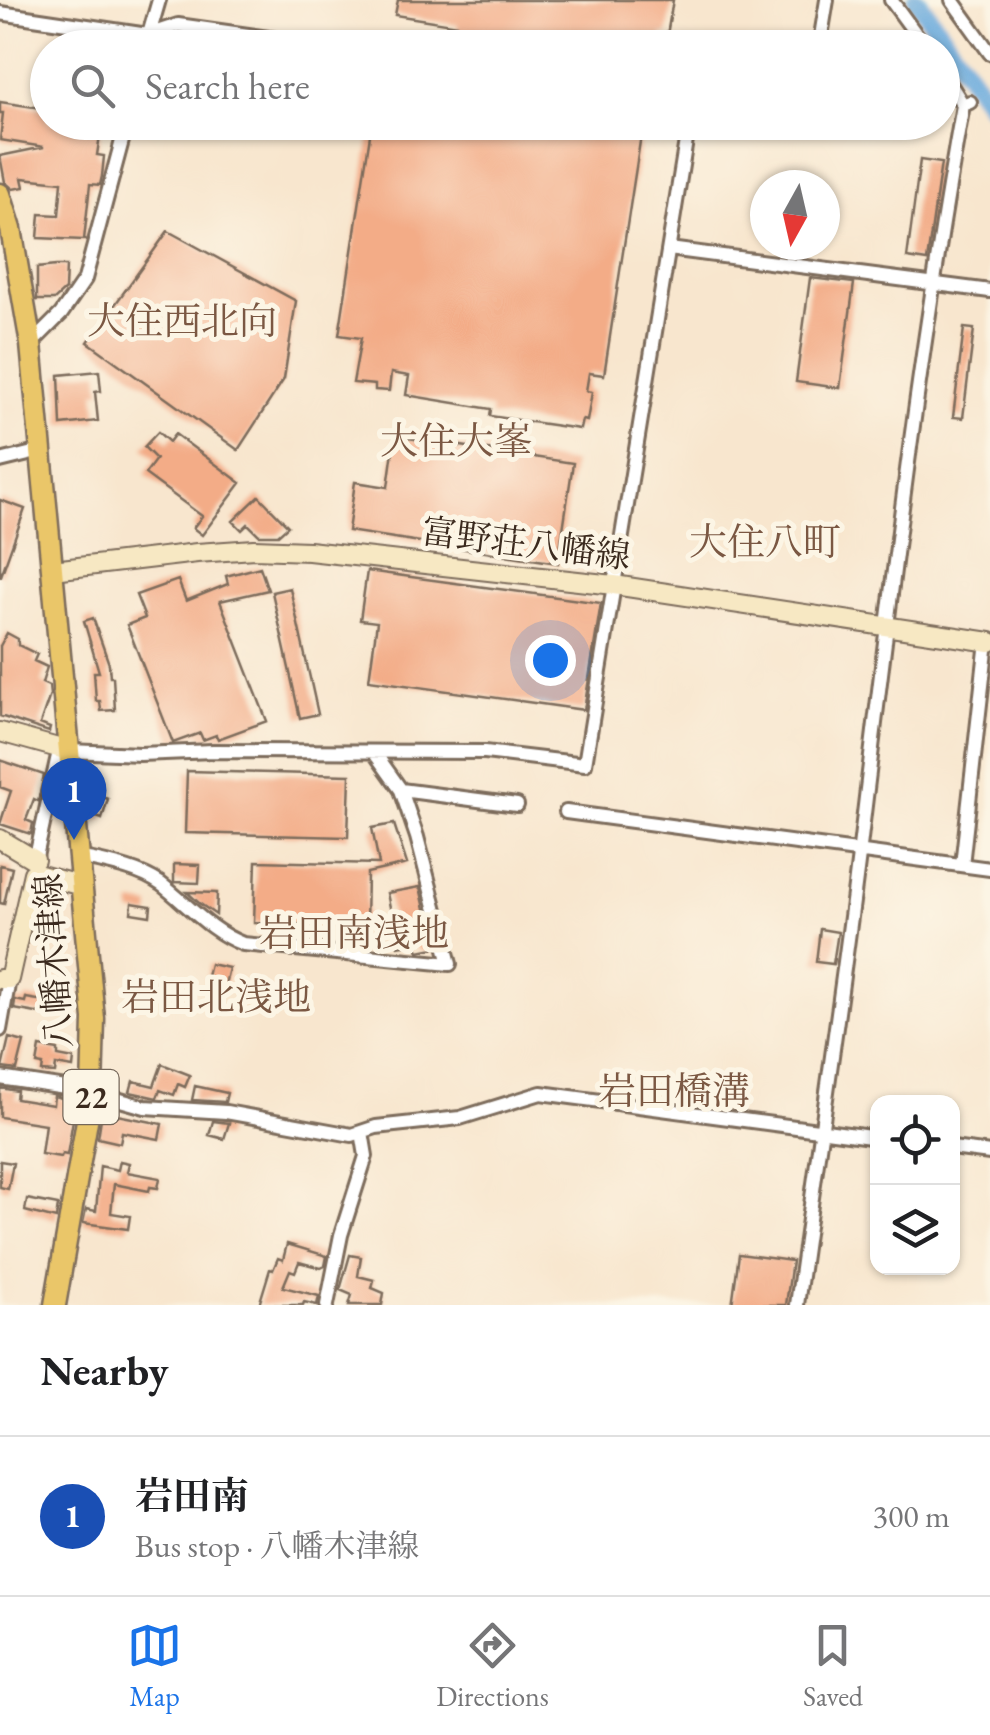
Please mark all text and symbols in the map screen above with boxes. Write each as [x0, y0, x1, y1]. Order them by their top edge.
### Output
search box [30, 30, 960, 140]
icon: search [65, 58, 120, 113]
text: Search here [145, 61, 310, 110]
north arrow [750, 170, 840, 260]
district label: 大住西北向 [87, 296, 277, 345]
district label: 大住大峯 [380, 416, 532, 465]
street label: 富野荘八幡線 [419, 508, 633, 578]
district label: 大住八町 [689, 517, 841, 566]
your location [525, 635, 576, 686]
pin: 1 [42, 758, 106, 840]
street label: 八幡木津線 [24, 872, 82, 1050]
district label: 岩田南浅地 [259, 908, 449, 957]
district label: 岩田北浅地 [121, 972, 311, 1021]
district label: 岩田橋溝 [598, 1066, 750, 1115]
road number: 22 [64, 1070, 118, 1124]
map controls [870, 1095, 960, 1275]
button: locate [870, 1095, 960, 1185]
button: layers [870, 1185, 960, 1275]
text: Nearby [40, 1343, 169, 1398]
text: 岩田南 [135, 1471, 249, 1520]
text: 1 [64, 1495, 81, 1537]
text: 300 m [873, 1495, 950, 1537]
text: Bus stop · 八幡木津線 [135, 1525, 419, 1567]
tab: Map [127, 1618, 182, 1714]
tab: Directions [436, 1618, 549, 1714]
tab: Saved [803, 1618, 863, 1714]

